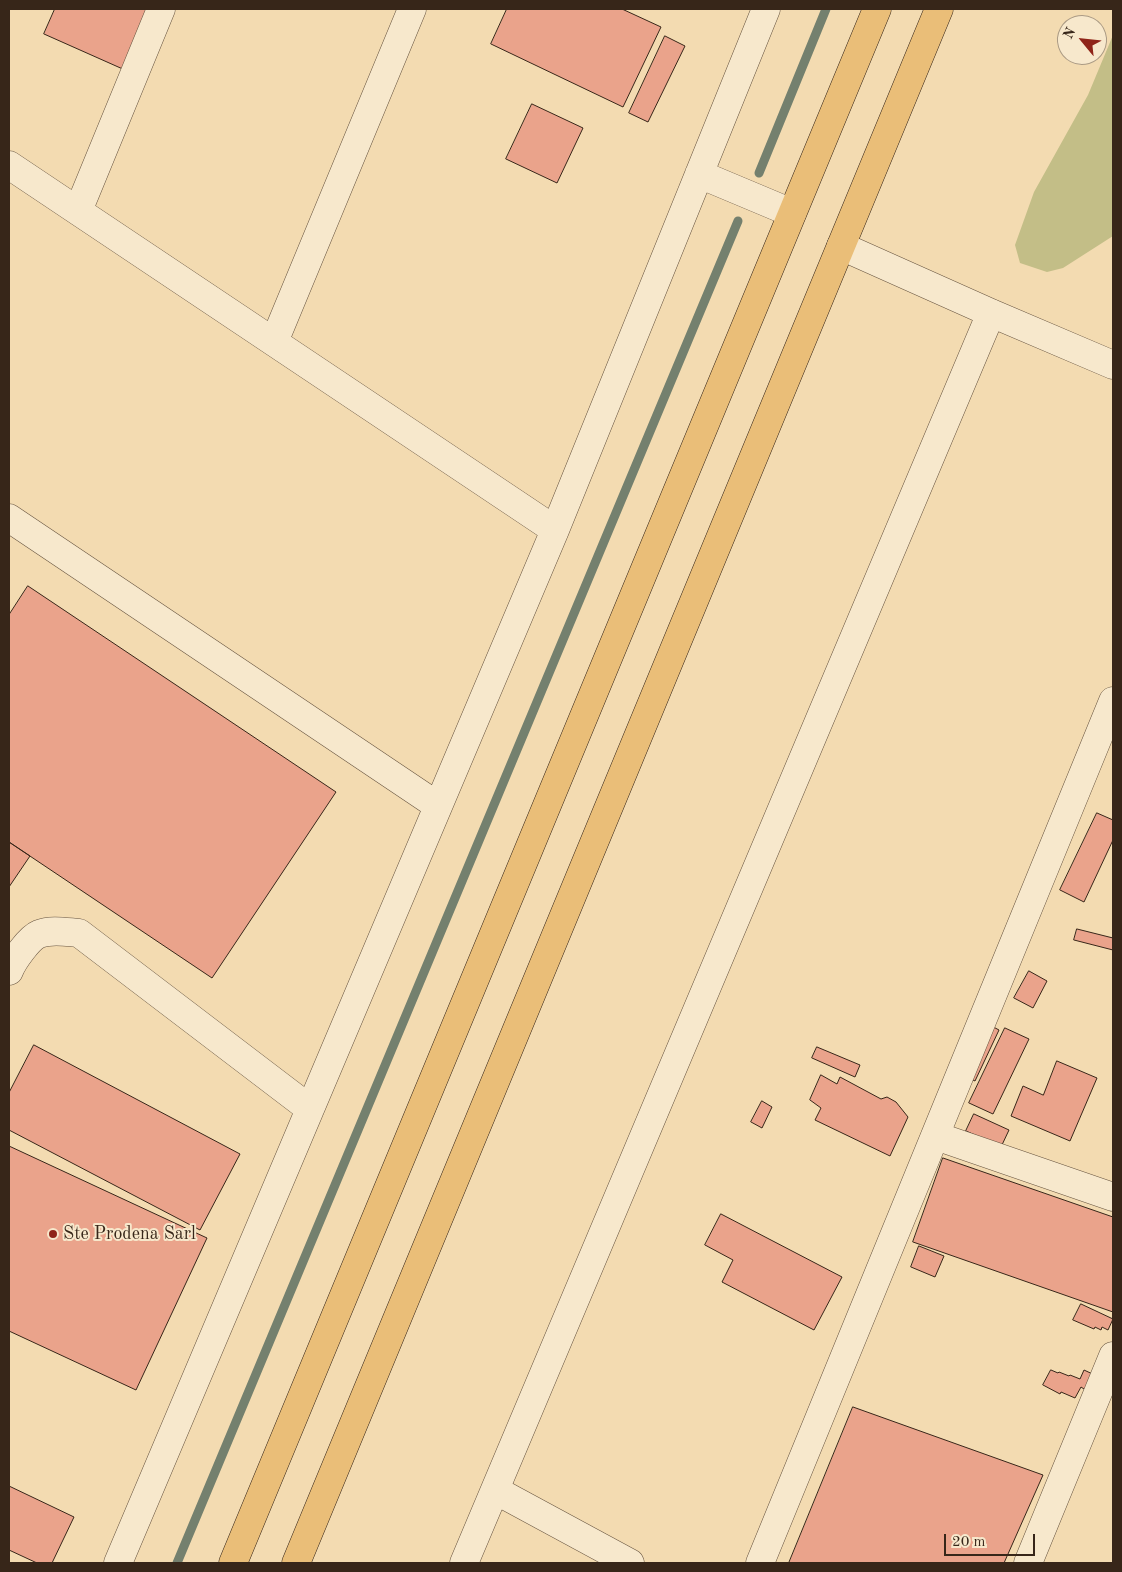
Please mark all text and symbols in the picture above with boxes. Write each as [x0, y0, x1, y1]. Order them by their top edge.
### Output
north arrow [1057, 15, 1107, 65]
text: N [1061, 25, 1078, 41]
place label: Ste Prodena Sarl [63, 1223, 196, 1245]
marker: Ste Prodena Sarl [47, 1228, 59, 1240]
scale bar [947, 1524, 1038, 1556]
text: 20 m [952, 1535, 986, 1550]

